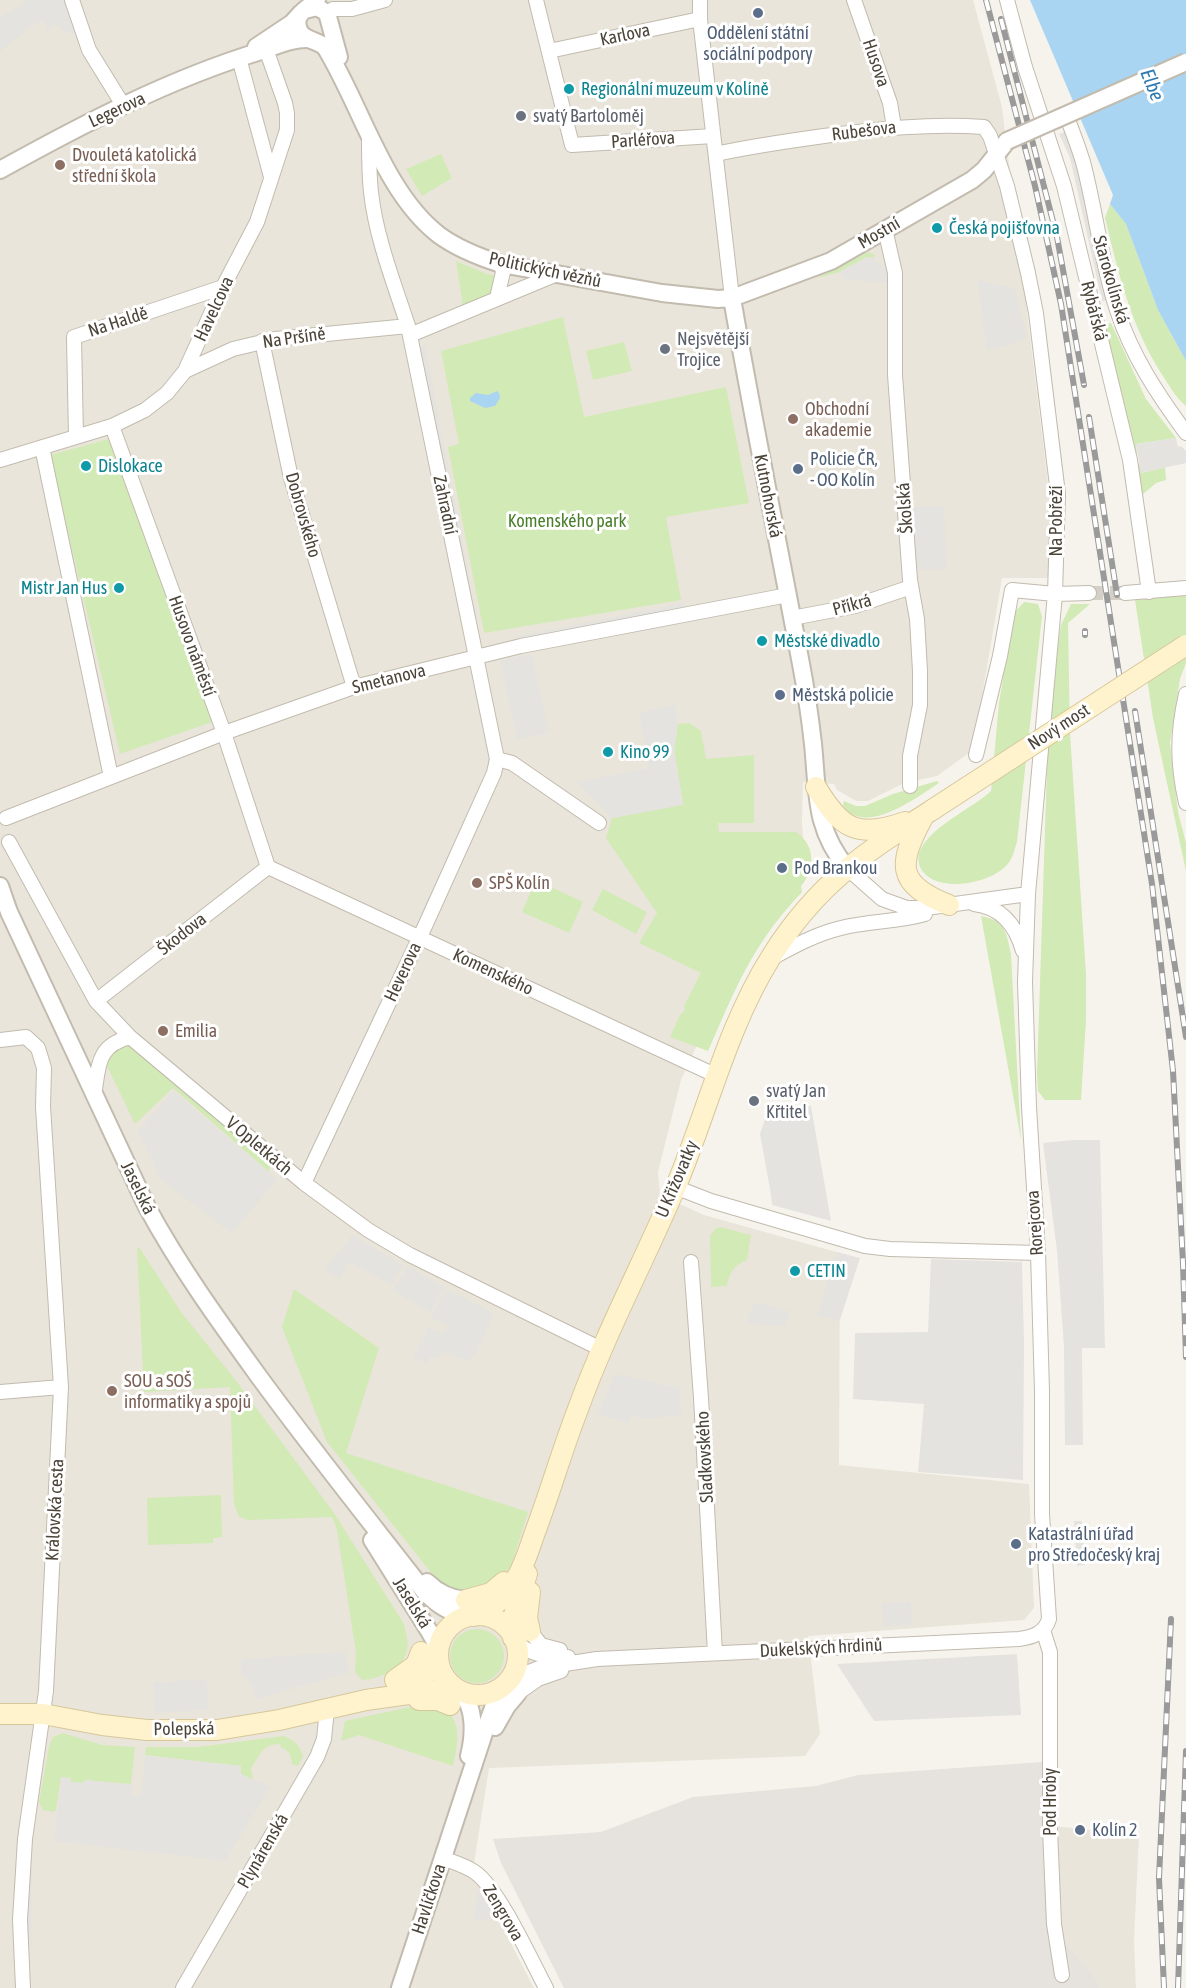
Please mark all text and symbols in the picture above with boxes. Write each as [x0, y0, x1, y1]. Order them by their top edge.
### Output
marker: Oddělení státní sociální podpory [751, 6, 765, 20]
street label: Karlova [598, 19, 652, 51]
place label: Oddělení státní sociální podpory [703, 22, 813, 64]
street label: Husova [858, 36, 894, 90]
water label: Elbe [1135, 65, 1169, 105]
place label: Regionální muzeum v Kolíně [581, 78, 769, 100]
marker: Regionální muzeum v Kolíně [562, 82, 576, 96]
street label: Legerova [85, 88, 149, 132]
place label: svatý Bartoloměj [533, 105, 644, 127]
marker: svatý Bartoloměj [514, 109, 528, 123]
street label: Rubešova [831, 116, 897, 146]
street label: Parléřova [610, 127, 676, 153]
place label: Dvouletá katolická střední škola [72, 144, 197, 186]
marker: Dvouletá katolická střední škola [53, 158, 67, 172]
street label: Mostní [854, 212, 904, 254]
place label: Česká pojišťovna [949, 217, 1060, 239]
marker: Česká pojišťovna [930, 221, 944, 235]
street label: Starokolínská [1088, 233, 1134, 327]
street label: Politických vězňů [487, 248, 603, 292]
street label: Havelcova [190, 273, 238, 345]
street label: Rybářská [1076, 279, 1112, 343]
street label: Na Haldě [85, 302, 151, 342]
street label: Na Pršíně [261, 323, 327, 353]
place label: Nejsvětější Trojice [677, 328, 750, 370]
marker: Nejsvětější Trojice [658, 342, 672, 356]
place label: Obchodní akademie [805, 398, 872, 440]
marker: Obchodní akademie [786, 412, 800, 426]
place label: Policie ČR, - OO Kolín [810, 448, 878, 490]
street label: Kutnohorská [749, 452, 787, 540]
place label: Dislokace [98, 455, 163, 477]
marker: Dislokace [79, 459, 93, 473]
marker: Policie ČR, - OO Kolín [791, 462, 805, 476]
street label: Dobrovského [281, 470, 325, 560]
street label: Zahradní [428, 473, 462, 537]
street label: Školská [892, 482, 918, 534]
street label: Na Pobřeží [1045, 485, 1067, 557]
park label: Komenského park [508, 510, 626, 532]
place label: Mistr Jan Hus [21, 577, 107, 599]
marker: Mistr Jan Hus [112, 581, 126, 595]
street label: Příkrá [830, 589, 874, 621]
street label: Husovo náměstí [164, 593, 220, 699]
place label: Městské divadlo [774, 630, 880, 652]
marker: Městské divadlo [755, 634, 769, 648]
street label: Smetanova [350, 659, 428, 699]
place label: Městská policie [792, 684, 894, 706]
marker: Městská policie [773, 688, 787, 702]
street label: Nový most [1024, 699, 1094, 755]
place label: Kino 99 [620, 741, 670, 763]
marker: Kino 99 [601, 745, 615, 759]
place label: Pod Brankou [794, 857, 877, 879]
marker: Pod Brankou [775, 861, 789, 875]
place label: SPŠ Kolín [489, 872, 550, 894]
marker: SPŠ Kolín [470, 876, 484, 890]
street label: Škodova [153, 908, 211, 960]
street label: Heverova [380, 939, 426, 1005]
street label: Komenského [449, 944, 537, 1000]
place label: Emilia [175, 1020, 217, 1042]
marker: Emilia [156, 1024, 170, 1038]
place label: svatý Jan Křtitel [766, 1080, 826, 1122]
marker: svatý Jan Křtitel [747, 1094, 761, 1108]
street label: V Opletkách [221, 1112, 297, 1180]
street label: U Křižovatky [651, 1137, 703, 1221]
street label: Jaselská [116, 1158, 160, 1218]
street label: Rorejcova [1022, 1190, 1048, 1256]
place label: CETIN [807, 1260, 846, 1282]
marker: CETIN [788, 1264, 802, 1278]
place label: SOU a SOŠ informatiky a spojů [124, 1370, 251, 1412]
marker: SOU a SOŠ informatiky a spojů [105, 1384, 119, 1398]
street label: Sladkovského [692, 1411, 718, 1503]
street label: Královská cesta [42, 1458, 68, 1562]
place label: Katastrální úřad pro Středočeský kraj [1028, 1523, 1160, 1565]
marker: Katastrální úřad pro Středočeský kraj [1009, 1537, 1023, 1551]
street label: Jaselská [388, 1574, 436, 1632]
street label: Dukelských hrdinů [759, 1634, 883, 1662]
street label: Polepská [153, 1718, 215, 1740]
street label: Pod Hroby [1039, 1768, 1061, 1836]
street label: Plynárenská [233, 1810, 293, 1892]
place label: Kolín 2 [1092, 1819, 1137, 1841]
marker: Kolín 2 [1073, 1823, 1087, 1837]
street label: Havlíčkova [407, 1861, 451, 1937]
street label: Zengrova [478, 1881, 528, 1945]

